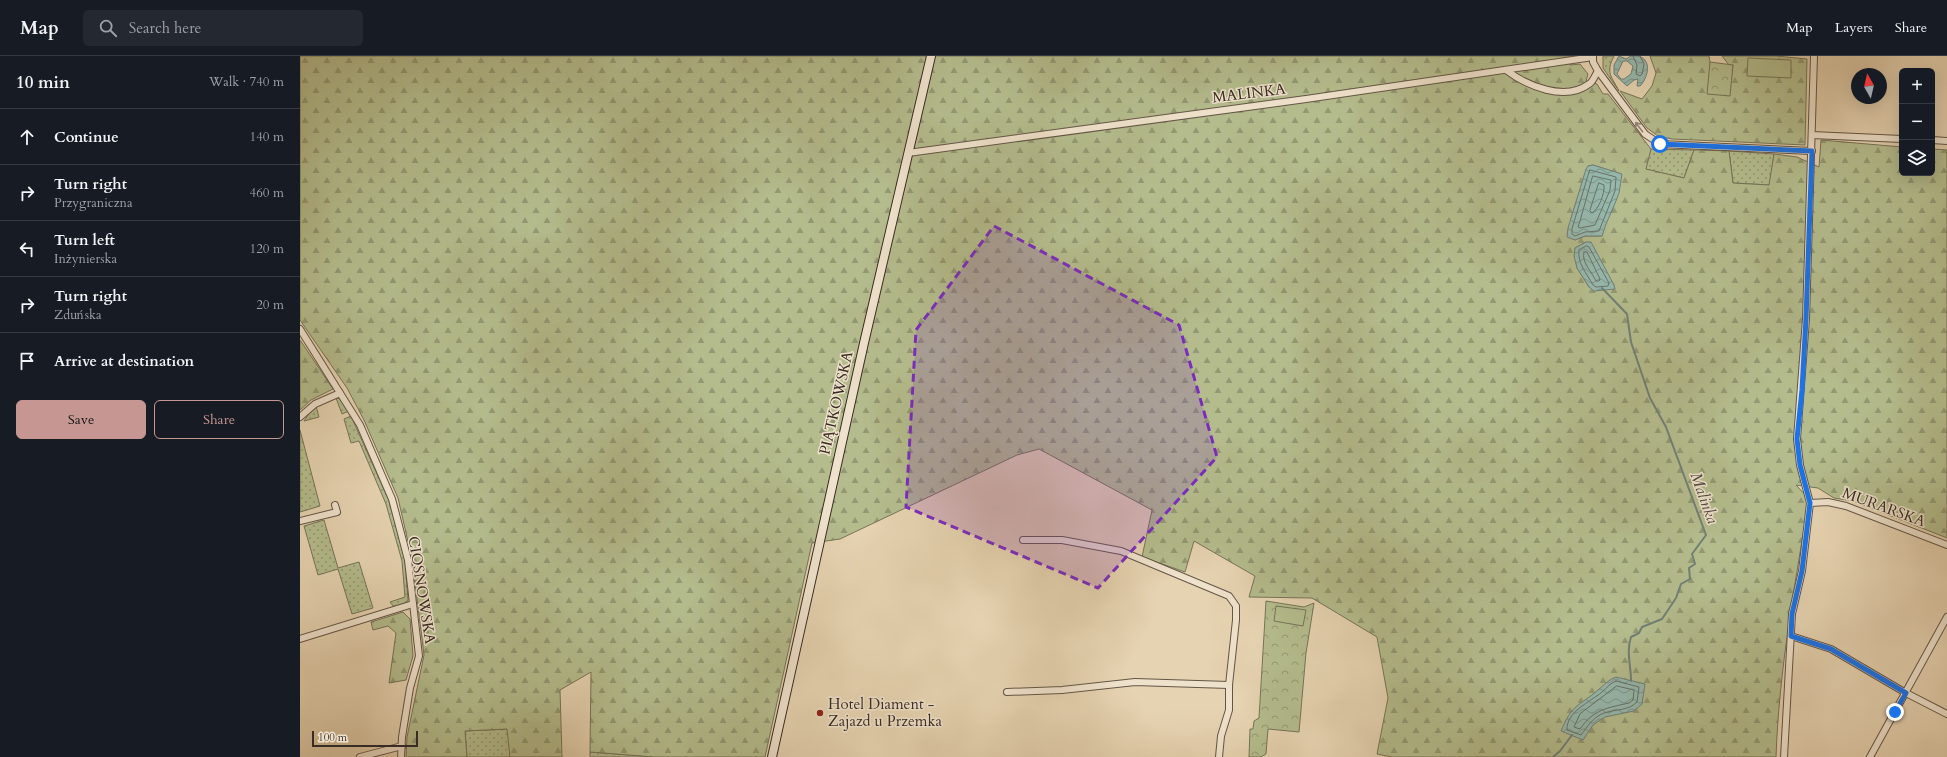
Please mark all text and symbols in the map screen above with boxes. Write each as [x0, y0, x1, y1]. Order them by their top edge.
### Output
search box [83, 10, 363, 46]
text: Map [20, 15, 59, 41]
icon: search [97, 17, 119, 39]
text: Search here [129, 18, 201, 38]
text: Map [1786, 18, 1813, 37]
text: Layers [1835, 18, 1873, 37]
text: Share [1895, 18, 1927, 37]
north arrow [1851, 68, 1887, 104]
map controls [1899, 68, 1935, 176]
button: + [1899, 68, 1935, 104]
text: 10 min [16, 71, 70, 94]
text: Walk · 740 m [209, 73, 284, 91]
street label: MALINKA [1211, 79, 1287, 107]
button: − [1899, 104, 1935, 140]
one-way arrow [1635, 122, 1644, 133]
icon: ahead [16, 126, 38, 148]
text: Continue [54, 127, 119, 147]
text: 140 m [250, 128, 284, 146]
route start [1651, 135, 1669, 153]
button: layers [1899, 140, 1935, 176]
text: Turn right [54, 174, 127, 194]
icon: right [16, 182, 38, 204]
text: 460 m [250, 184, 284, 202]
text: Przygraniczna [54, 194, 133, 212]
text: Turn left [54, 230, 115, 250]
icon: left [16, 238, 38, 260]
text: 120 m [250, 240, 284, 258]
text: Inżynierska [54, 250, 117, 268]
text: Turn right [54, 286, 127, 306]
icon: right [16, 294, 38, 316]
text: 20 m [256, 296, 284, 314]
text: Zduńska [54, 306, 102, 324]
street label: PIĄTKOWSKA [814, 349, 858, 457]
icon: arrive [16, 350, 38, 372]
text: Arrive at destination [54, 351, 194, 371]
button: Save [16, 400, 146, 439]
button: Share [154, 400, 284, 439]
water label: Malinka [1685, 469, 1723, 527]
street label: MURARSKA [1840, 483, 1929, 531]
street label: CIOSNOWSKA [404, 535, 440, 646]
place label: Hotel Diament - Zajazd u Przemka [828, 694, 942, 731]
route end [1886, 703, 1904, 721]
marker: Hotel Diament - Zajazd u Przemka [815, 708, 825, 718]
scale bar [312, 729, 418, 748]
text: 100 m [318, 730, 347, 745]

